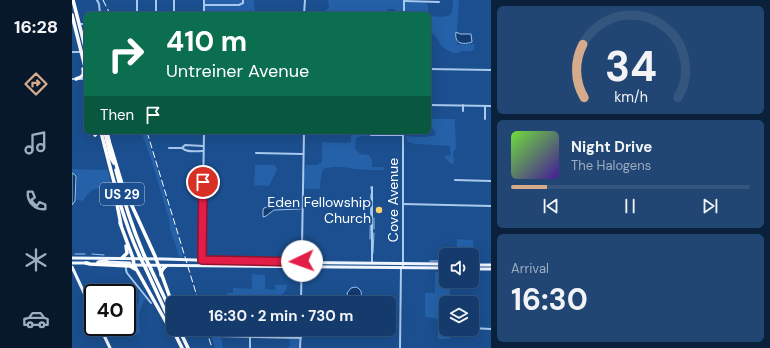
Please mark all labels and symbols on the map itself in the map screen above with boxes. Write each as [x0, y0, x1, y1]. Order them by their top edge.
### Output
street label: Cove Avenue [384, 158, 402, 242]
pin [186, 165, 220, 199]
road number: US 29 [100, 183, 144, 205]
place label: Eden Fellowship Church [267, 193, 371, 227]
marker: Eden Fellowship Church [374, 205, 384, 215]
position arrow [281, 240, 323, 282]
speed limit sign: 40 [84, 284, 136, 336]

